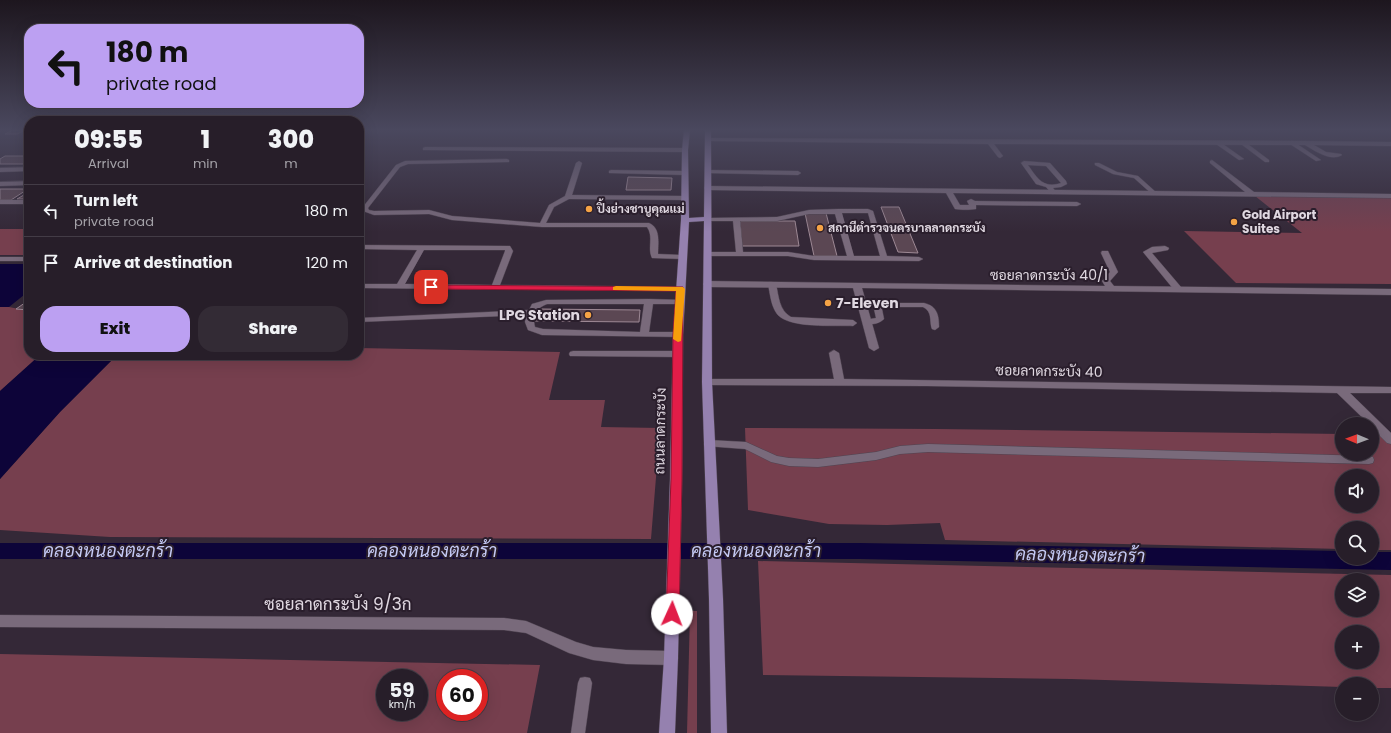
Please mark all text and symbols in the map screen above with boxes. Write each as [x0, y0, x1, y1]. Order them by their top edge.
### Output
text: 180 m [106, 33, 189, 72]
icon: left [40, 40, 92, 92]
text: private road [106, 71, 217, 96]
text: 09:55 [74, 123, 143, 156]
text: 1 [201, 123, 210, 156]
text: 300 [268, 123, 314, 156]
text: Arrival [88, 154, 129, 173]
text: min [193, 154, 218, 173]
text: m [284, 154, 298, 173]
text: Turn left [74, 190, 138, 211]
place label: ปิ้งย่างชาบูคุณแม่ [596, 198, 685, 217]
icon: left [40, 200, 62, 222]
text: 180 m [305, 200, 348, 221]
marker: ปิ้งย่างชาบูคุณแม่ [584, 204, 594, 214]
place label: Gold Airport Suites [1242, 206, 1316, 237]
text: private road [74, 212, 154, 231]
marker: Gold Airport Suites [1229, 217, 1239, 227]
place label: สถานีตำรวจนครบาลลาดกระบัง [828, 219, 986, 236]
marker: สถานีตำรวจนครบาลลาดกระบัง [815, 223, 825, 233]
icon: arrive [40, 252, 62, 274]
text: Arrive at destination [74, 252, 232, 273]
text: 120 m [306, 252, 348, 273]
street label: ซอยลาดกระบัง 40/1 [990, 265, 1108, 285]
pin [414, 270, 448, 304]
icon: arrive [420, 276, 442, 298]
place label: 7-Eleven [836, 293, 899, 313]
marker: 7-Eleven [823, 298, 833, 308]
place label: LPG Station [499, 305, 580, 325]
button: Exit [40, 306, 190, 352]
button: Share [198, 306, 348, 352]
marker: LPG Station [583, 310, 593, 320]
street label: ซอยลาดกระบัง 40 [995, 360, 1103, 382]
street label: ถนนลาดกระบัง [649, 387, 671, 475]
north arrow [1335, 417, 1379, 461]
map controls [1335, 417, 1379, 721]
button: sound [1335, 469, 1379, 513]
button: search [1335, 521, 1379, 565]
water label: คลองหนองตะกร้า [43, 538, 173, 563]
water label: คลองหนองตะกร้า [367, 538, 497, 563]
water label: คลองหนองตะกร้า [691, 538, 821, 563]
water label: คลองหนองตะกร้า [1015, 541, 1146, 568]
button: layers [1335, 573, 1379, 617]
street label: ซอยลาดกระบัง 9/3ก [264, 592, 412, 616]
position arrow [651, 593, 693, 635]
button: + [1335, 625, 1379, 669]
speed limit sign: 60 [436, 669, 488, 721]
text: 59 [389, 676, 415, 704]
button: − [1335, 677, 1379, 721]
text: km/h [389, 697, 415, 712]

